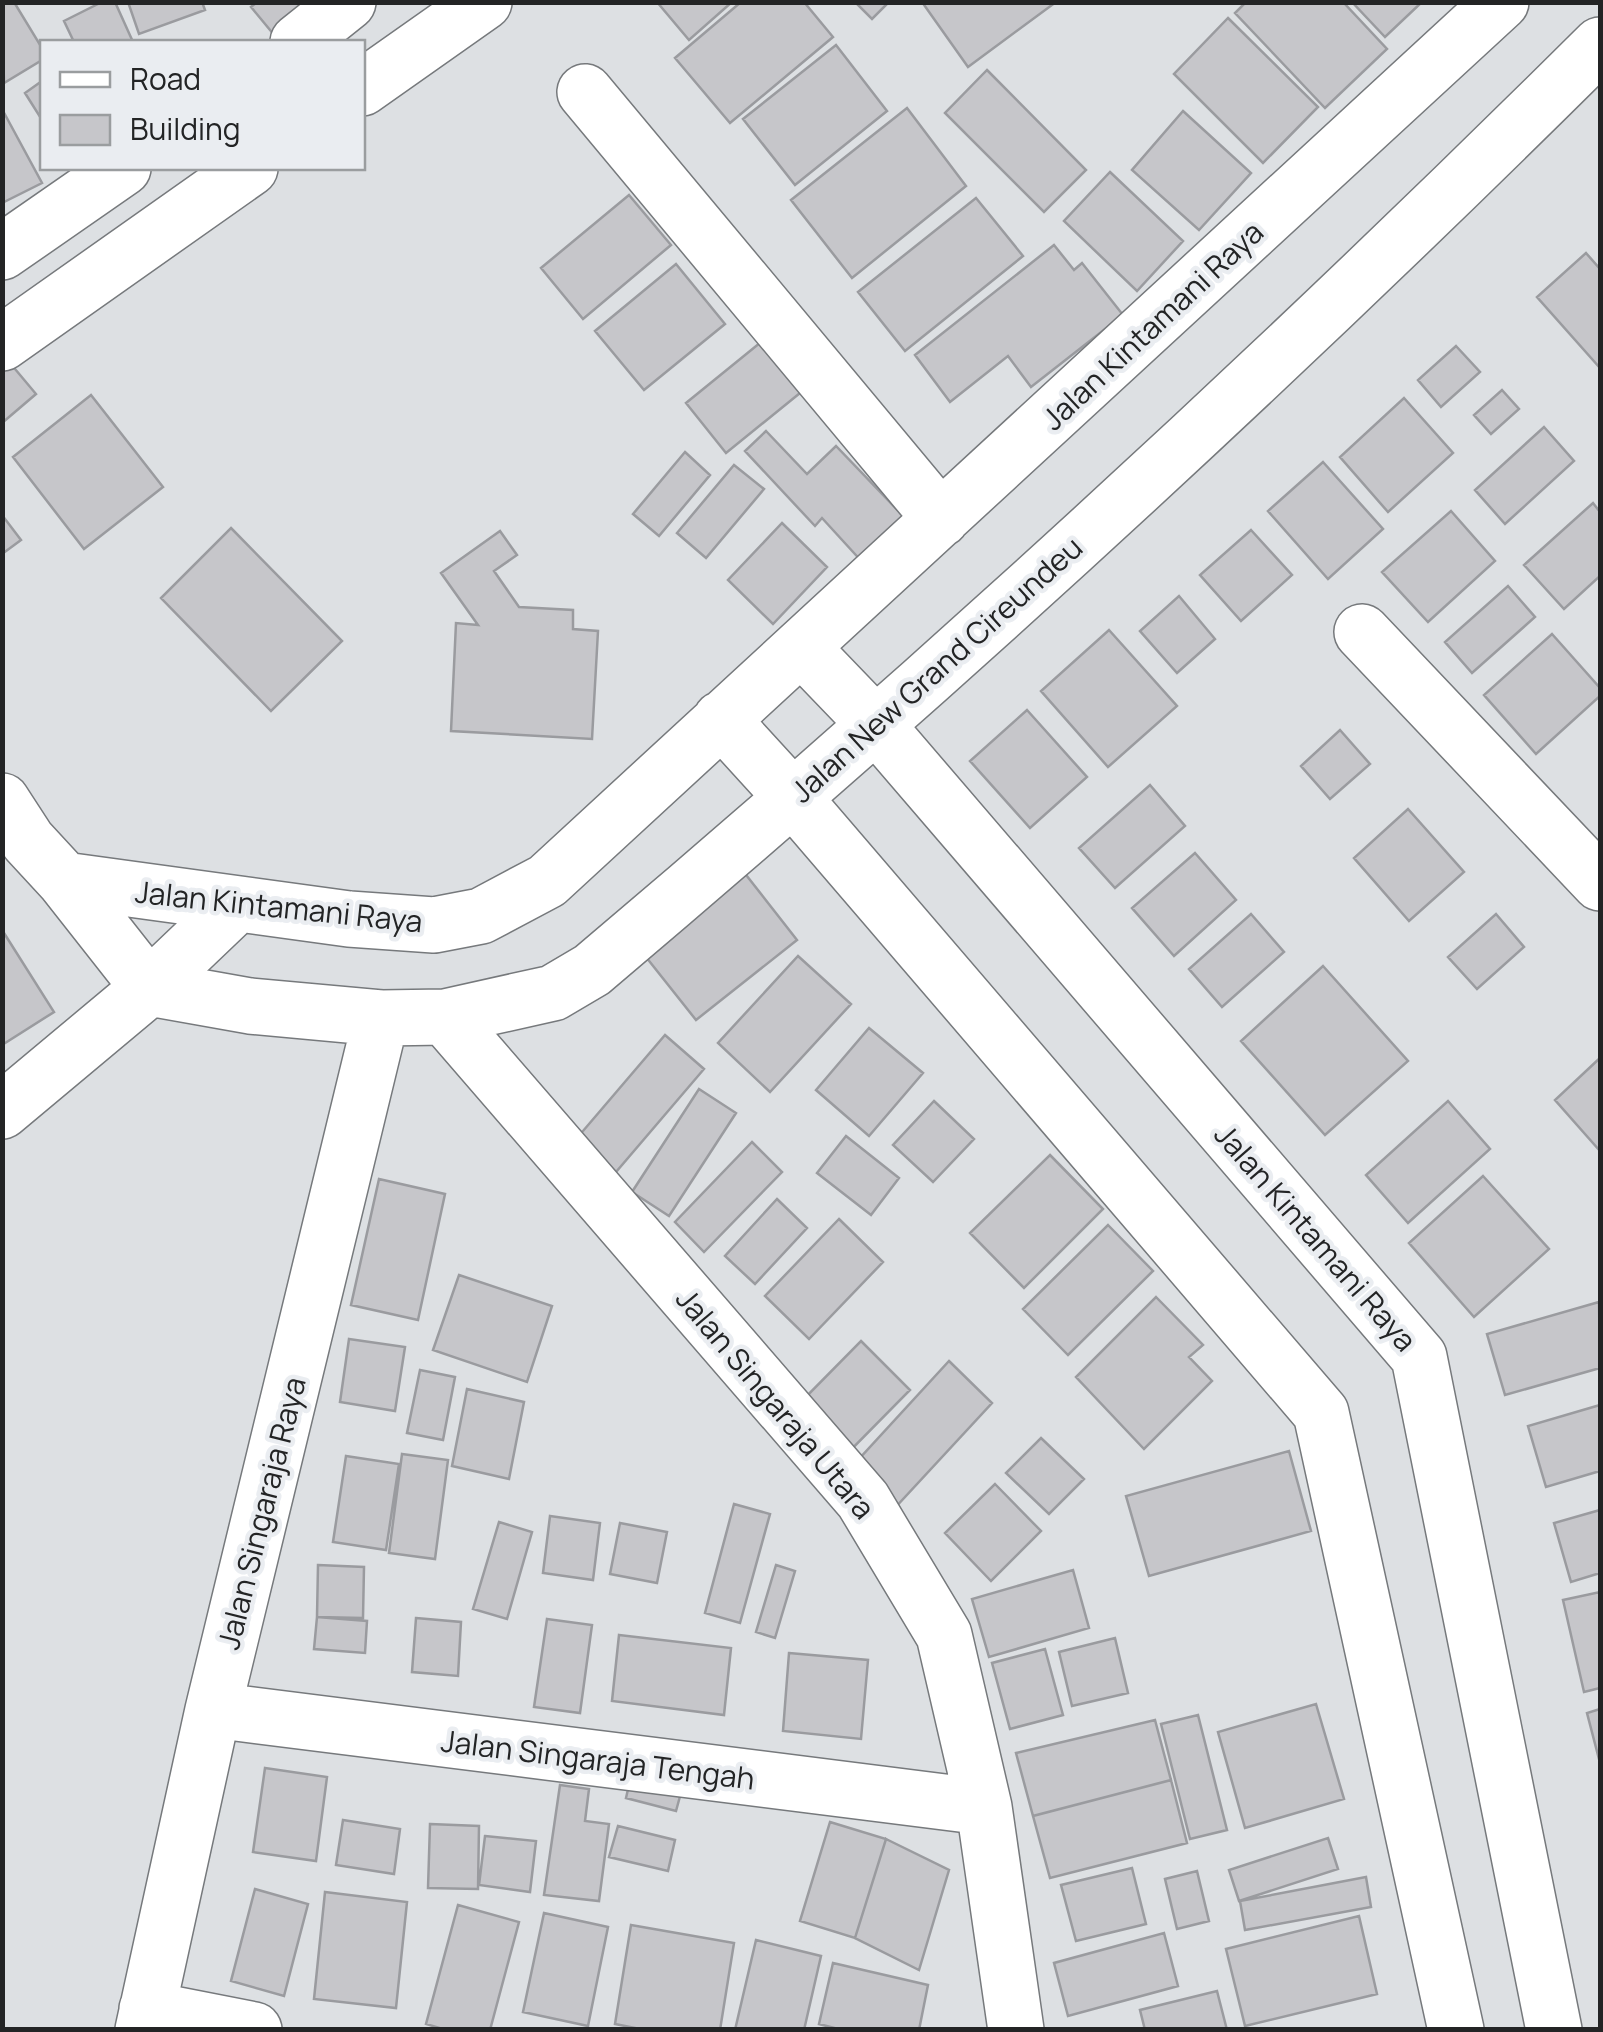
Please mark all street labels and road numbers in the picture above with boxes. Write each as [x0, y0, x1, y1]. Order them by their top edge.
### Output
street label: Jalan Kintamani Raya [1032, 212, 1272, 438]
street label: Jalan New Grand Cireundeu [781, 527, 1091, 811]
street label: Jalan Kintamani Raya [133, 871, 425, 941]
street label: Jalan Kintamani Raya [1206, 1115, 1426, 1359]
street label: Jalan Singaraja Utara [667, 1279, 885, 1527]
street label: Jalan Singaraja Raya [207, 1372, 315, 1654]
street label: Jalan Singaraja Tengah [439, 1719, 757, 1799]

